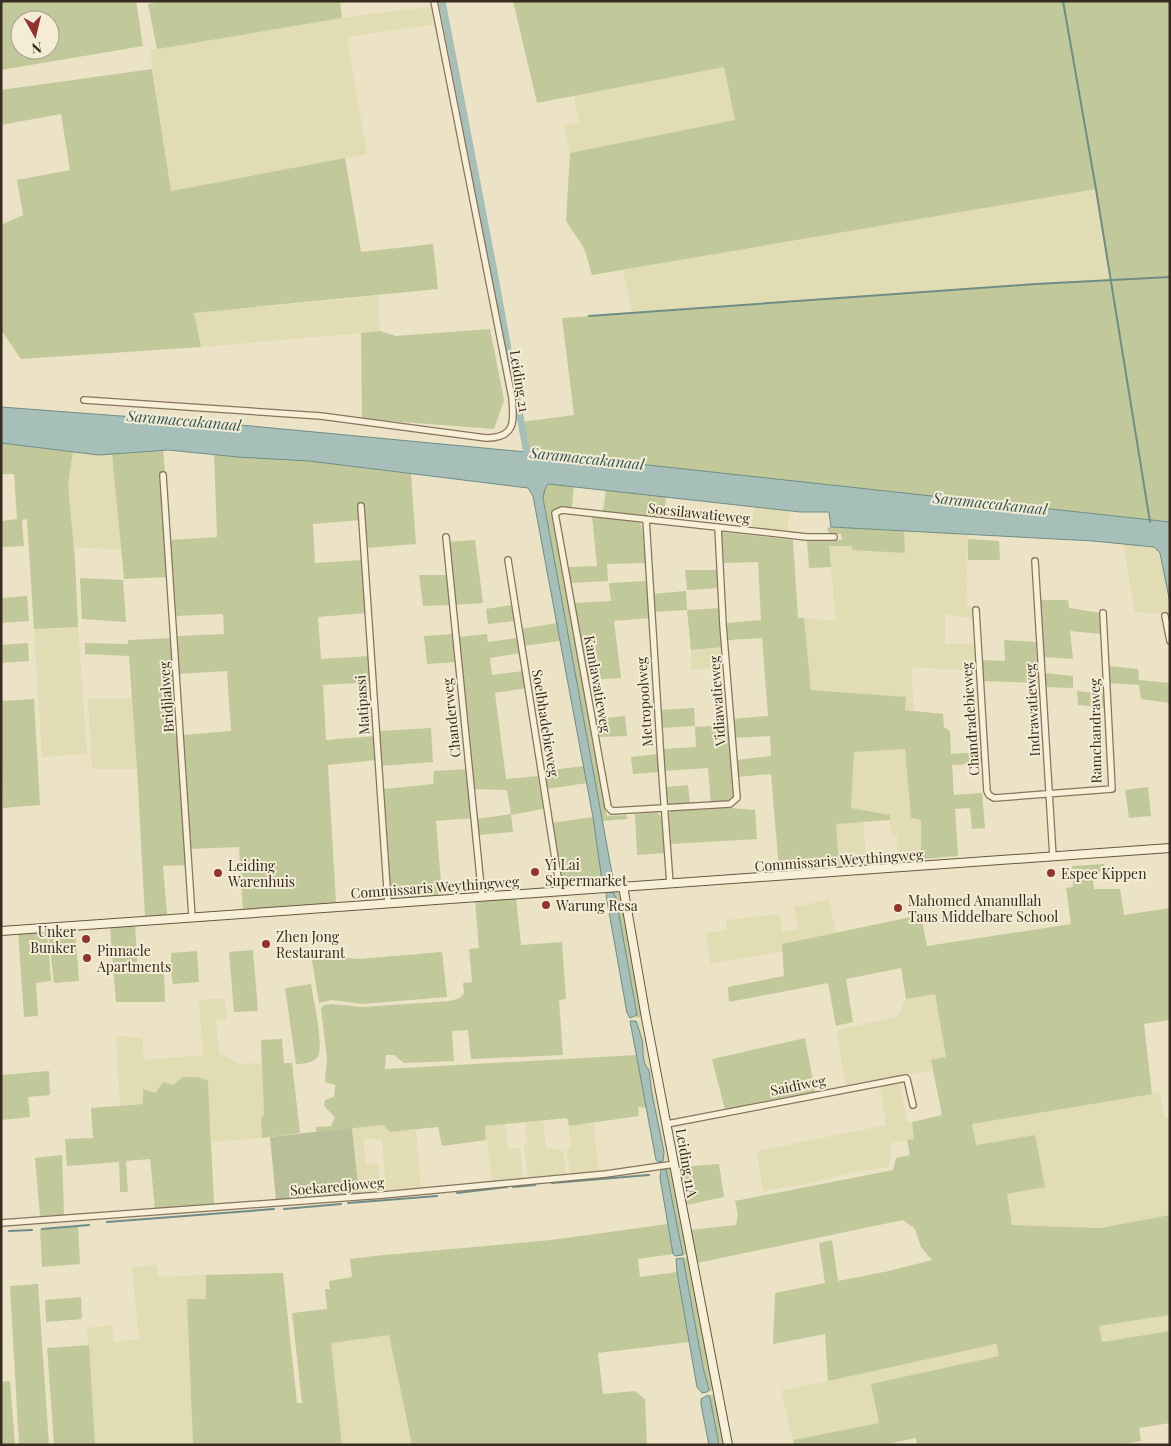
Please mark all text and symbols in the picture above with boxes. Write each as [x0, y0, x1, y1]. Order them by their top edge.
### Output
north arrow [10, 10, 60, 60]
text: N [31, 38, 43, 58]
street label: Leiding 21 [506, 349, 534, 413]
water label: Saramaccakanaal [125, 405, 243, 435]
water label: Saramaccakanaal [528, 442, 646, 474]
water label: Saramaccakanaal [931, 487, 1049, 519]
street label: Soesilawatieweg [647, 498, 752, 528]
street label: Kamlawatieweg [580, 634, 616, 735]
street label: Vidiawatieweg [704, 655, 730, 748]
street label: Metropoolweg [631, 656, 657, 748]
street label: Bridjlalweg [154, 660, 178, 733]
street label: Chandradebieweg [957, 661, 983, 776]
street label: Indrawatieweg [1020, 662, 1044, 757]
street label: Soelbhadebieweg [528, 668, 564, 779]
street label: Matipassi [350, 674, 374, 736]
street label: Chanderweg [437, 677, 465, 759]
street label: Ramchandraweg [1085, 678, 1105, 784]
street label: Commissaris Weythingweg [754, 845, 925, 875]
place label: Yi Lai Supermarket [544, 855, 628, 890]
place label: Leiding Warenhuis [227, 856, 295, 891]
place label: Espee Kippen [1061, 864, 1147, 883]
marker: Yi Lai Supermarket [529, 866, 541, 878]
marker: Leiding Warenhuis [212, 867, 224, 879]
marker: Espee Kippen [1045, 867, 1057, 879]
street label: Commissaris Weythingweg [350, 872, 521, 902]
place label: Mahomed Amanullah Taus Middelbare School [908, 891, 1058, 926]
place label: Warung Resa [555, 896, 638, 915]
marker: Warung Resa [540, 899, 552, 911]
marker: Mahomed Amanullah Taus Middelbare School [892, 902, 904, 914]
place label: Unker Bunker [30, 922, 77, 957]
place label: Zhen Jong Restaurant [276, 927, 346, 962]
marker: Unker Bunker [80, 933, 92, 945]
marker: Zhen Jong Restaurant [260, 938, 272, 950]
place label: Pinnacle Apartments [96, 941, 171, 976]
marker: Pinnacle Apartments [81, 952, 93, 964]
street label: Saidiweg [769, 1070, 828, 1100]
street label: Leiding 11A [672, 1127, 702, 1199]
street label: Soekaredjoweg [289, 1172, 385, 1200]

